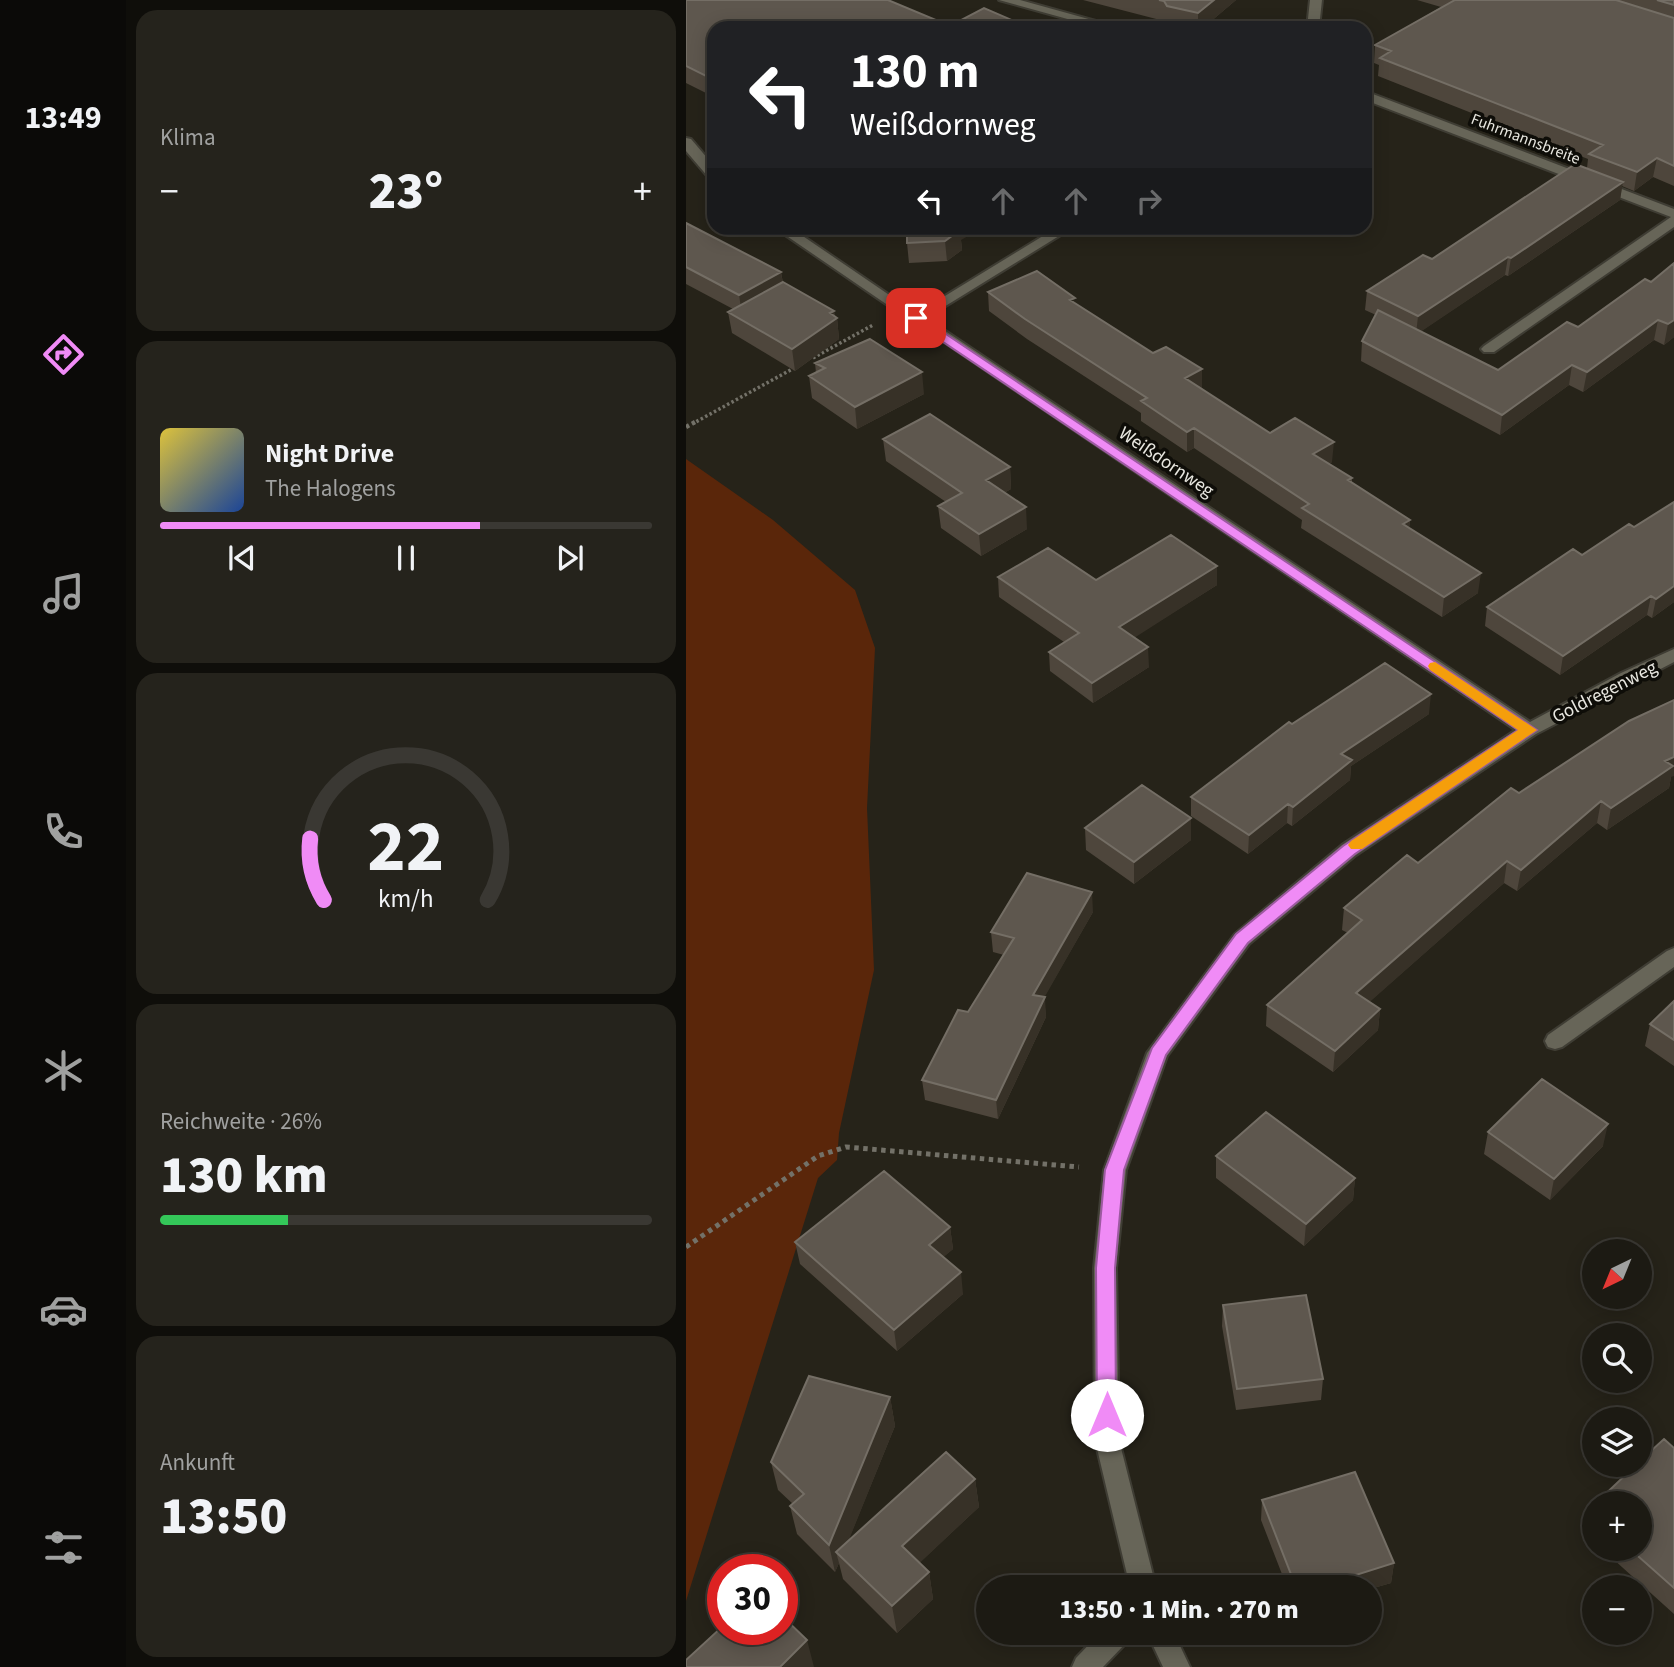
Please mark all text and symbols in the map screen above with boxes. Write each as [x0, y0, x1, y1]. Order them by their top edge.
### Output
text: 130 m [850, 37, 979, 107]
icon: left [735, 49, 826, 140]
text: 13:49 [24, 95, 102, 141]
text: Weißdornweg [850, 102, 1036, 148]
street label: Fuhrmannsbreite [1468, 108, 1583, 170]
text: Klima [160, 121, 216, 154]
text: 23° [369, 155, 443, 229]
text: − [160, 165, 179, 219]
text: + [633, 165, 652, 219]
icon: left [911, 182, 949, 220]
icon: ahead [984, 182, 1022, 220]
icon: ahead [1057, 182, 1095, 220]
icon: right [1130, 182, 1168, 220]
pin [886, 288, 946, 348]
icon: arrive [897, 299, 935, 337]
icon: directions [39, 330, 88, 379]
street label: Weißdornweg [1113, 420, 1220, 504]
text: Night Drive [265, 435, 394, 472]
text: The Halogens [265, 472, 396, 505]
icon: previous [223, 539, 261, 577]
icon: pause [387, 539, 425, 577]
icon: next [551, 539, 589, 577]
icon: music [39, 569, 88, 618]
street label: Goldregenweg [1548, 654, 1662, 730]
text: 22 [368, 795, 444, 899]
icon: phone [39, 807, 88, 856]
text: km/h [378, 880, 434, 916]
icon: climate [39, 1046, 88, 1095]
text: Reichweite · 26% [160, 1105, 322, 1138]
text: 130 km [160, 1139, 328, 1213]
north arrow [1582, 1239, 1652, 1309]
map controls [1582, 1239, 1652, 1645]
icon: car [39, 1285, 88, 1334]
button: search [1582, 1323, 1652, 1393]
position arrow [1070, 1378, 1144, 1452]
button: layers [1582, 1407, 1652, 1477]
text: Ankunft [160, 1446, 235, 1479]
text: 13:50 [160, 1480, 287, 1554]
button: + [1582, 1491, 1652, 1561]
icon: filters [39, 1523, 88, 1572]
speed limit sign: 30 [707, 1554, 798, 1645]
button: − [1582, 1575, 1652, 1645]
text: 13:50 · 1 Min. · 270 m [1059, 1591, 1299, 1628]

